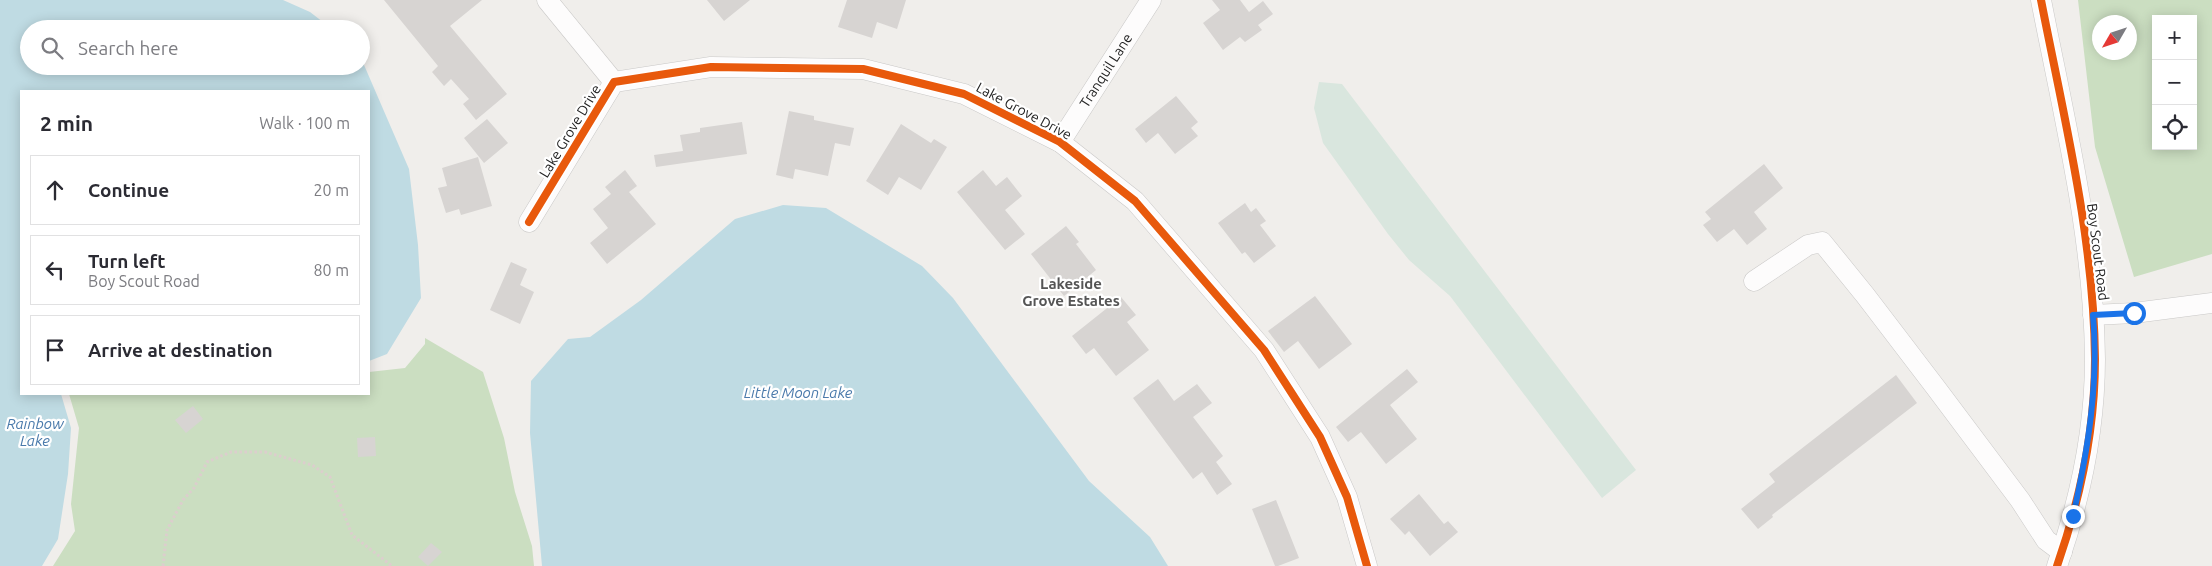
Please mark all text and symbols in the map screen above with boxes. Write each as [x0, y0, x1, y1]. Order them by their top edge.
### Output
north arrow [2092, 15, 2137, 60]
map controls [2152, 15, 2197, 150]
button: + [2152, 15, 2197, 60]
search box [20, 20, 370, 75]
street label: Tranquil Lane [1076, 31, 1135, 110]
icon: search [38, 34, 66, 62]
text: Search here [78, 37, 178, 59]
button: − [2152, 60, 2197, 105]
street label: Lake Grove Drive [974, 79, 1074, 143]
street label: Lake Grove Drive [536, 82, 604, 180]
button: locate [2152, 105, 2197, 150]
text: 2 min [40, 111, 93, 135]
text: Walk · 100 m [259, 114, 350, 132]
icon: ahead [41, 176, 69, 204]
text: Continue [88, 179, 169, 201]
text: 20 m [313, 181, 349, 199]
street label: Boy Scout Road [2084, 202, 2112, 302]
text: Turn left [88, 250, 166, 272]
icon: left [41, 256, 69, 284]
text: 80 m [313, 261, 349, 279]
text: Boy Scout Road [88, 272, 200, 290]
district label: Lakeside Grove Estates [1022, 275, 1120, 309]
route start [2123, 302, 2146, 325]
icon: arrive [41, 336, 69, 364]
text: Arrive at destination [88, 339, 273, 361]
water label: Little Moon Lake [744, 384, 853, 401]
water label: Rainbow Lake [6, 415, 65, 449]
route end [2062, 505, 2085, 528]

